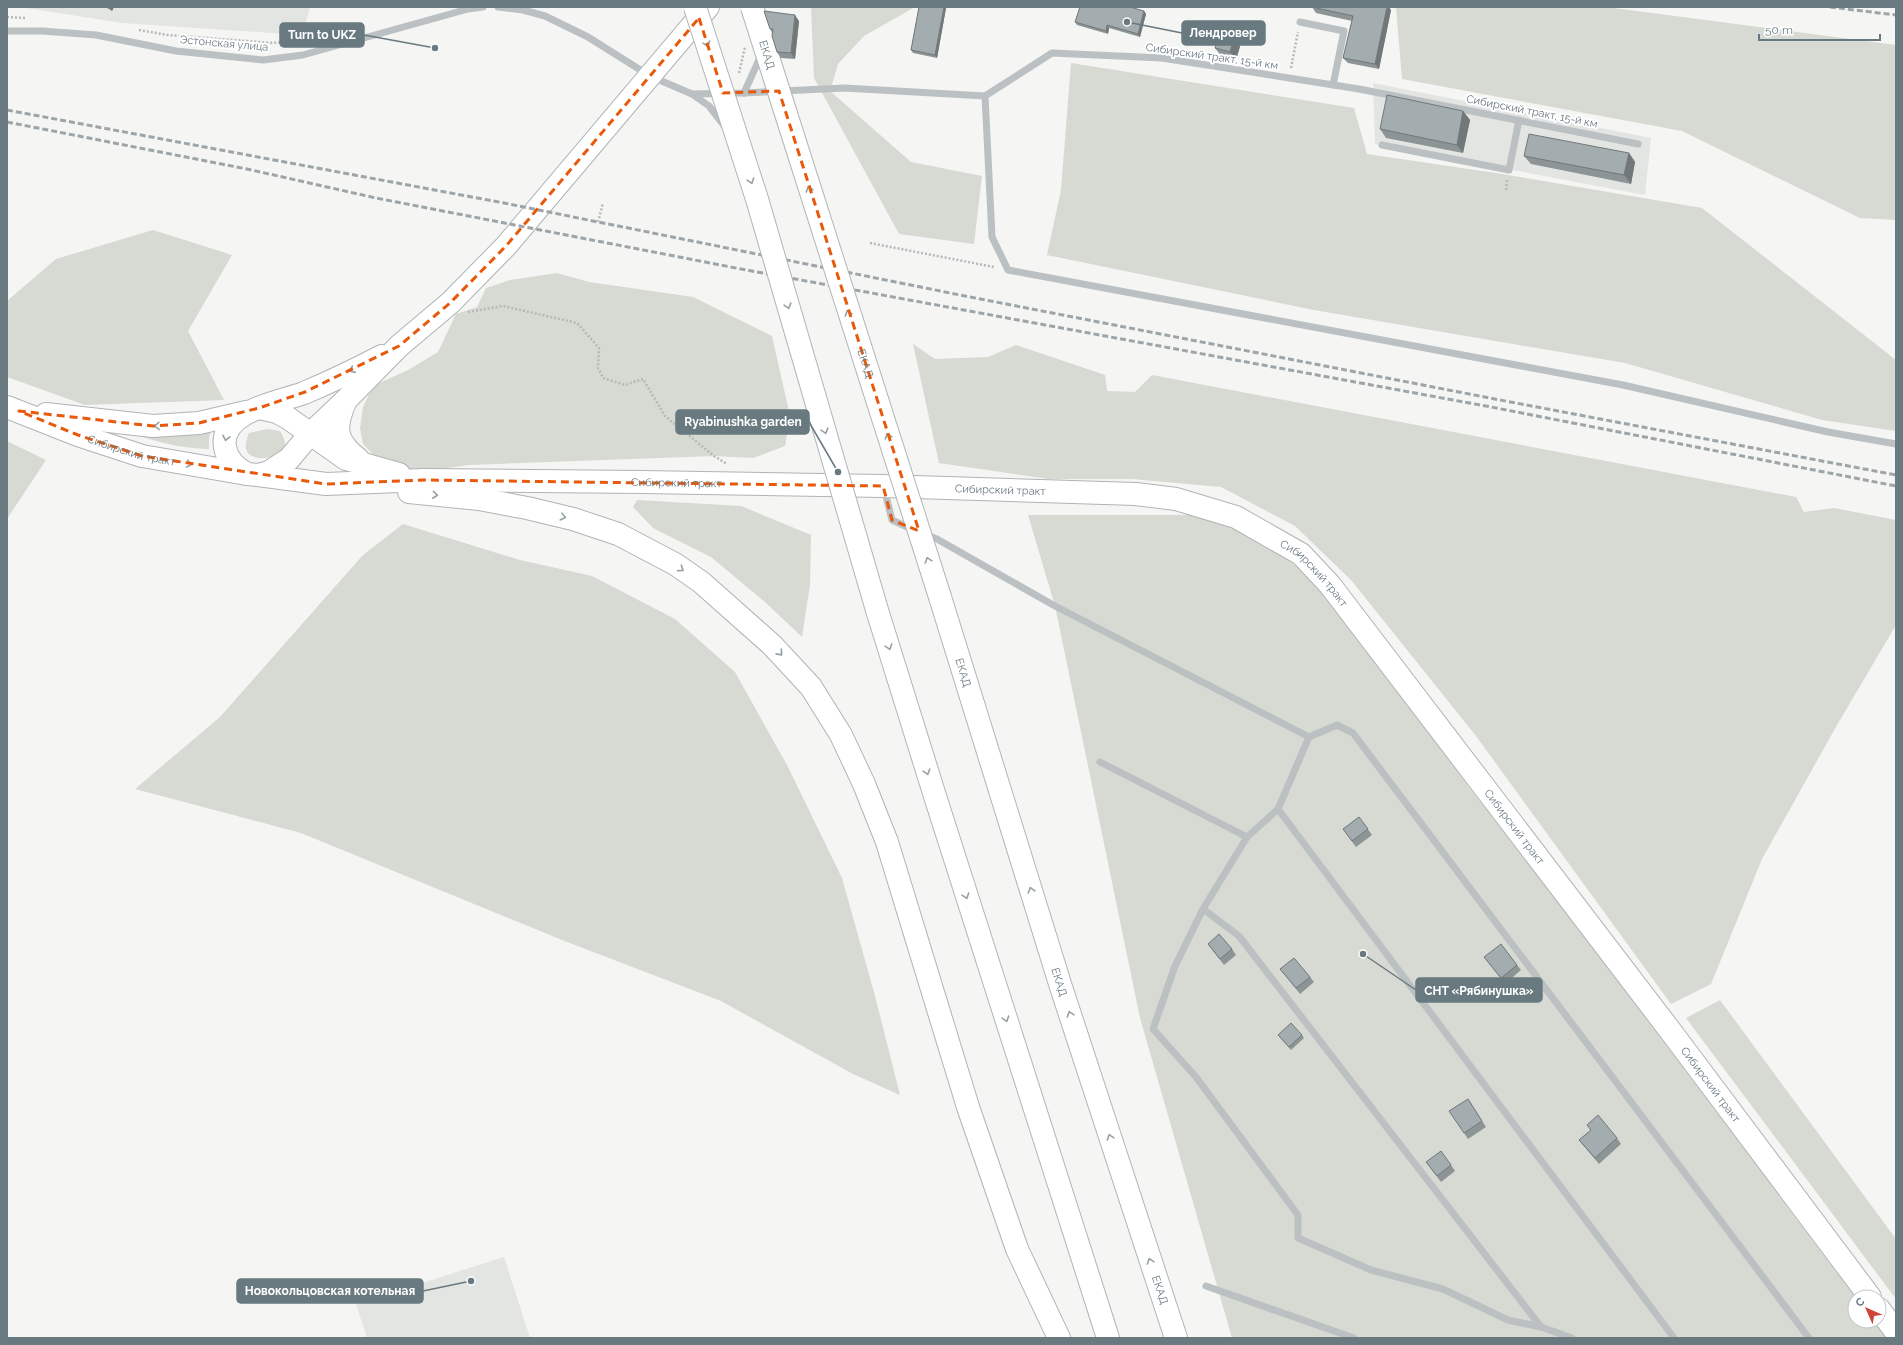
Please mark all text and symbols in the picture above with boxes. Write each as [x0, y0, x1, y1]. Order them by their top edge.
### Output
scale bar [1759, 16, 1880, 42]
callout: Лендровер [1182, 21, 1265, 45]
callout: Turn to UKZ [280, 23, 364, 47]
text: 50 m [1765, 23, 1793, 37]
text: Лендровер [1189, 26, 1257, 40]
text: Turn to UKZ [288, 28, 357, 42]
street label: Эстонская улица [179, 33, 269, 54]
street label: ЕКАД [756, 39, 777, 71]
one-way arrow [702, 40, 711, 47]
street label: Сибирский тракт, 15-й км [1145, 41, 1279, 72]
street label: Сибирский тракт, 15-й км [1465, 92, 1599, 131]
one-way arrow [746, 178, 755, 185]
one-way arrow [805, 185, 814, 192]
one-way arrow [783, 302, 792, 309]
one-way arrow [845, 309, 853, 316]
street label: ЕКАД [854, 348, 876, 379]
one-way arrow [348, 365, 356, 373]
callout: Ryabinushka garden [676, 410, 809, 434]
text: Ryabinushka garden [684, 415, 802, 429]
one-way arrow [154, 421, 160, 430]
one-way arrow [820, 427, 829, 434]
street label: Сибирский тракт [86, 432, 177, 469]
one-way arrow [884, 433, 893, 440]
one-way arrow [222, 435, 231, 441]
one-way arrow [186, 459, 192, 468]
street label: Сибирский тракт [631, 476, 723, 490]
street label: Сибирский тракт [955, 482, 1047, 498]
one-way arrow [432, 490, 438, 499]
one-way arrow [560, 512, 566, 520]
street label: Сибирский тракт [1278, 537, 1351, 610]
one-way arrow [924, 557, 933, 564]
one-way arrow [677, 564, 684, 572]
one-way arrow [884, 644, 893, 651]
one-way arrow [775, 648, 782, 656]
street label: ЕКАД [952, 657, 973, 689]
one-way arrow [922, 768, 931, 775]
street label: Сибирский тракт [1481, 787, 1547, 868]
one-way arrow [1027, 886, 1036, 893]
one-way arrow [962, 892, 970, 899]
street label: ЕКАД [1048, 966, 1070, 998]
callout: СНТ «Рябинушка» [1416, 978, 1542, 1002]
text: СНТ «Рябинушка» [1424, 984, 1534, 998]
one-way arrow [1066, 1010, 1075, 1017]
one-way arrow [1001, 1016, 1010, 1023]
street label: Сибирский тракт [1678, 1045, 1743, 1126]
one-way arrow [1106, 1134, 1115, 1141]
one-way arrow [1147, 1258, 1155, 1265]
street label: ЕКАД [1149, 1274, 1170, 1306]
callout: Новокольцовская котельная [237, 1279, 423, 1303]
text: Новокольцовская котельная [245, 1284, 415, 1298]
north arrow [1847, 1289, 1887, 1329]
text: С [1853, 1295, 1868, 1310]

